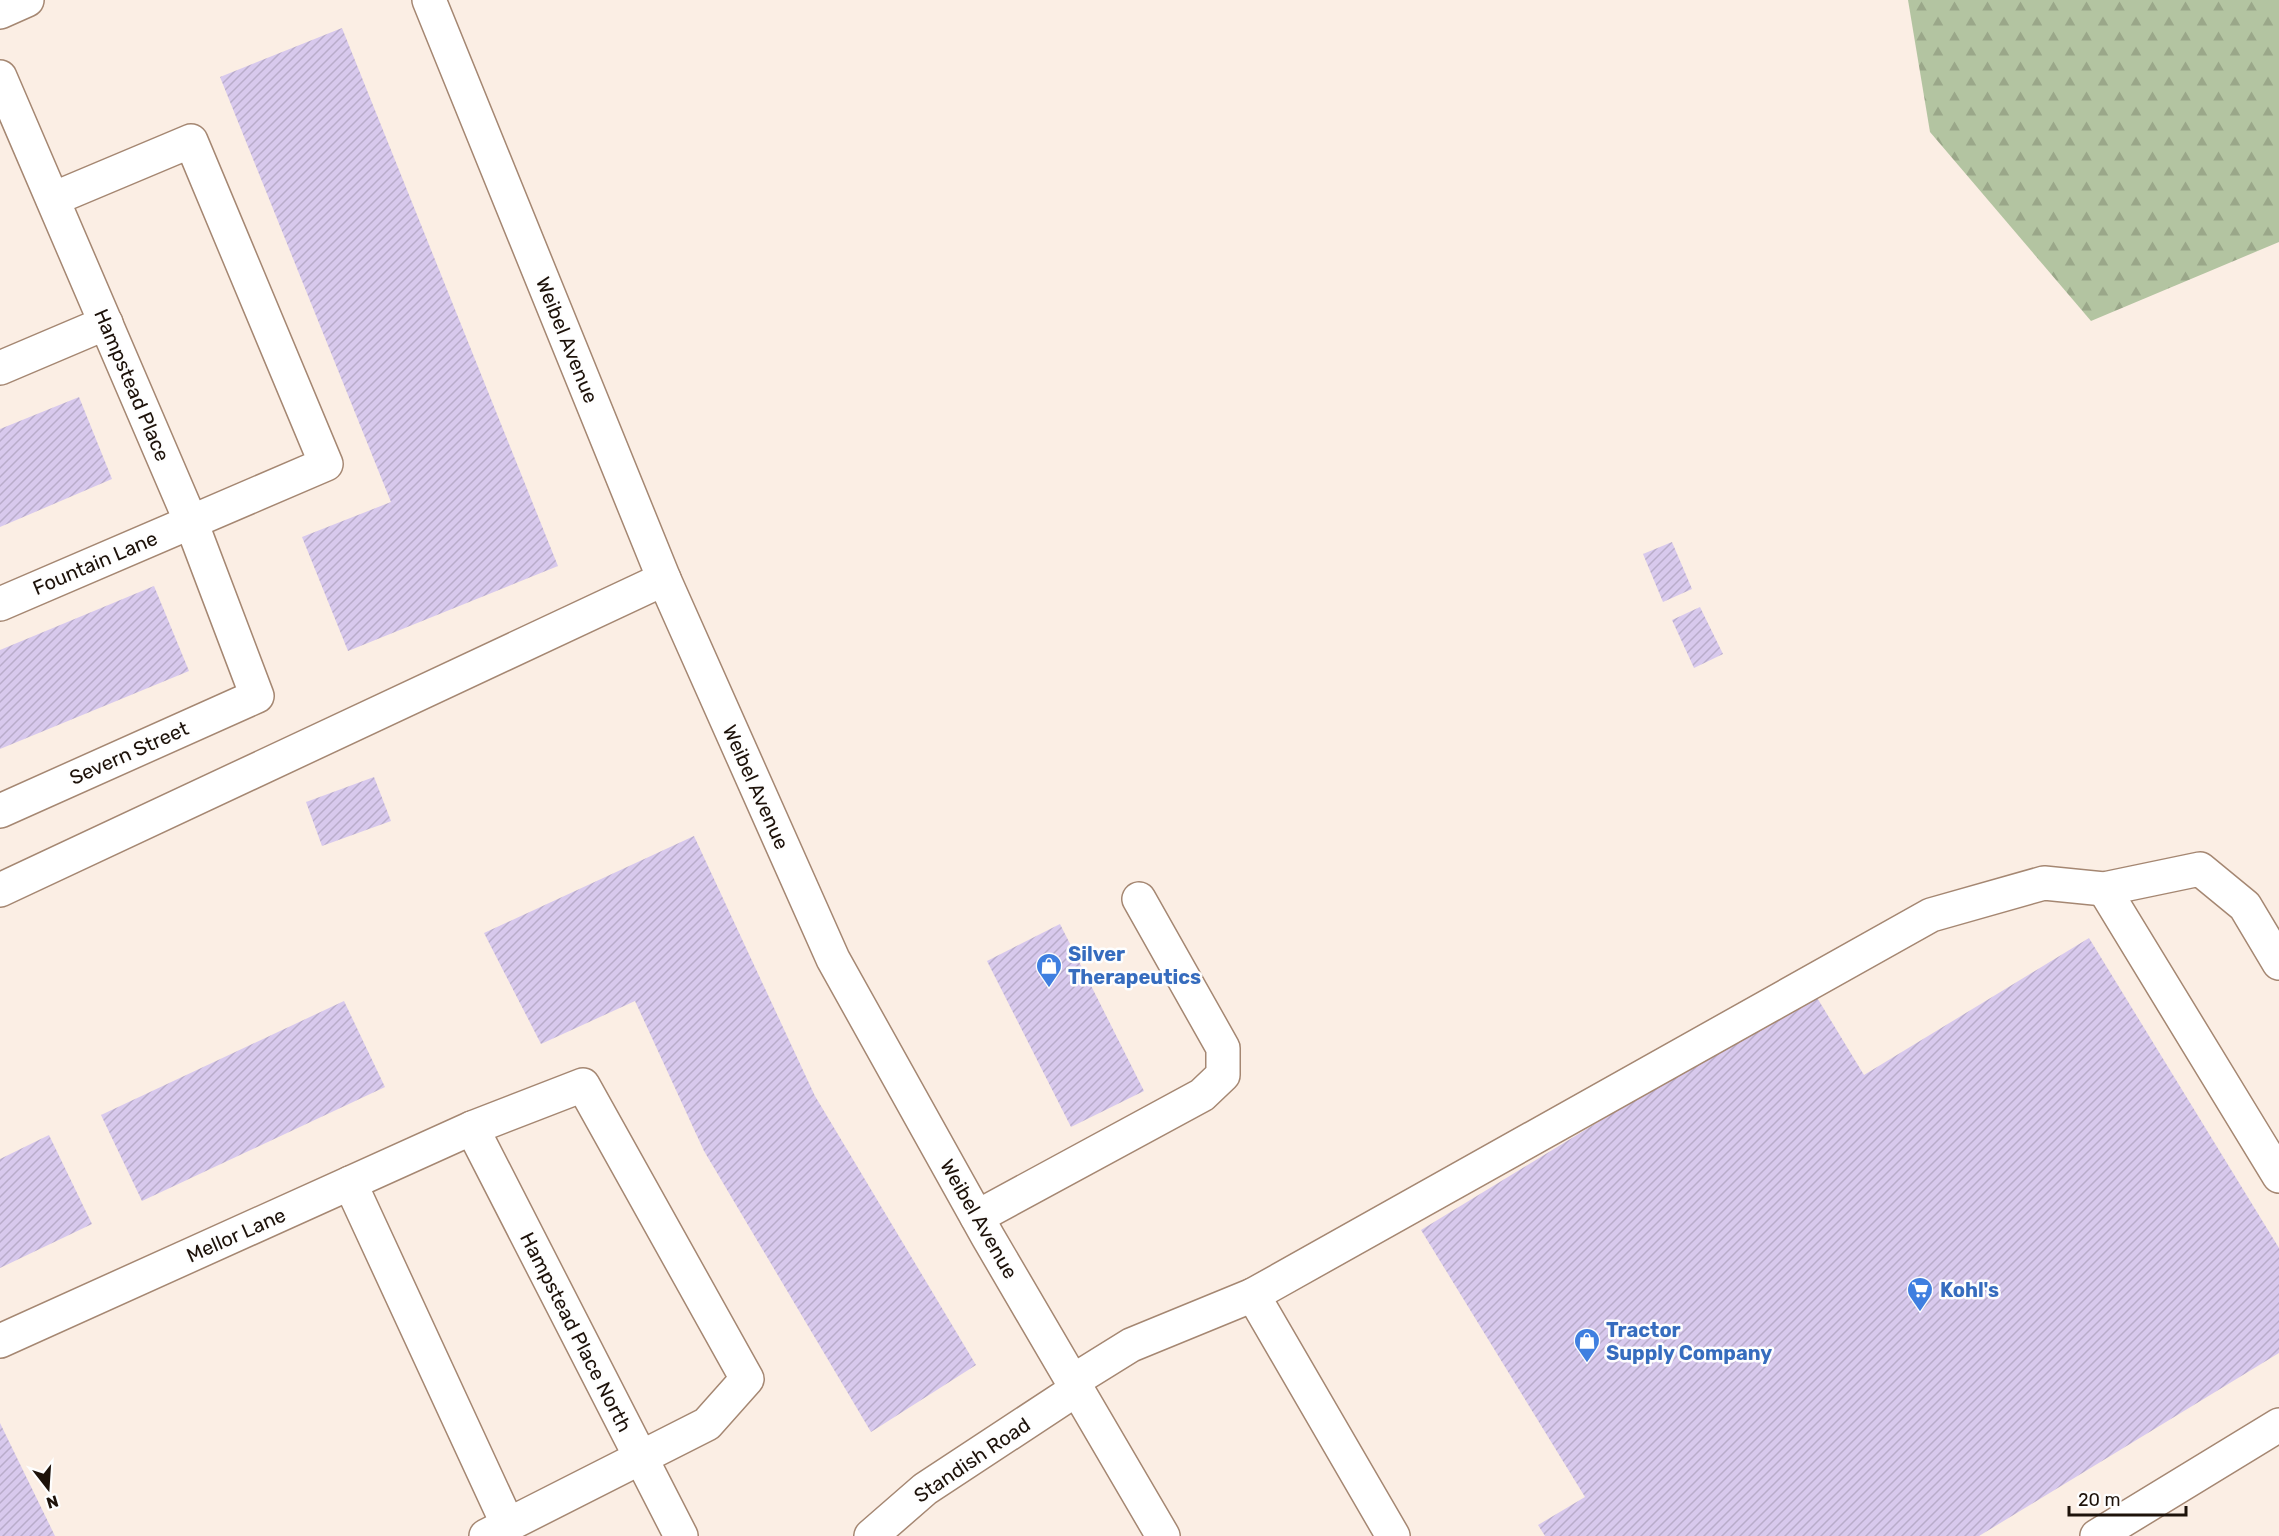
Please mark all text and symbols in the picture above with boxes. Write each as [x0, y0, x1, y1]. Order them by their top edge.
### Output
street label: Weibel Avenue [531, 273, 603, 407]
street label: Hampstead Place [89, 305, 175, 465]
street label: Fountain Lane [29, 526, 161, 600]
street label: Severn Street [66, 716, 192, 790]
street label: Weibel Avenue [718, 721, 794, 853]
place label: Silver Therapeutics [1068, 942, 1201, 989]
shop icon: Silver Therapeutics [1034, 951, 1064, 989]
street label: Weibel Avenue [935, 1155, 1023, 1283]
street label: Mellor Lane [183, 1202, 289, 1268]
street label: Hampstead Place North [515, 1228, 637, 1436]
supermarket icon: Kohl's [1905, 1275, 1935, 1313]
place label: Kohl's [1940, 1278, 1999, 1302]
place label: Tractor Supply Company [1606, 1318, 1772, 1365]
shop icon: Tractor Supply Company [1572, 1326, 1602, 1364]
street label: Standish Road [909, 1412, 1035, 1508]
north arrow [18, 1458, 78, 1518]
scale bar [2069, 1479, 2186, 1517]
text: 20 m [2078, 1489, 2120, 1511]
text: N [44, 1491, 61, 1513]

